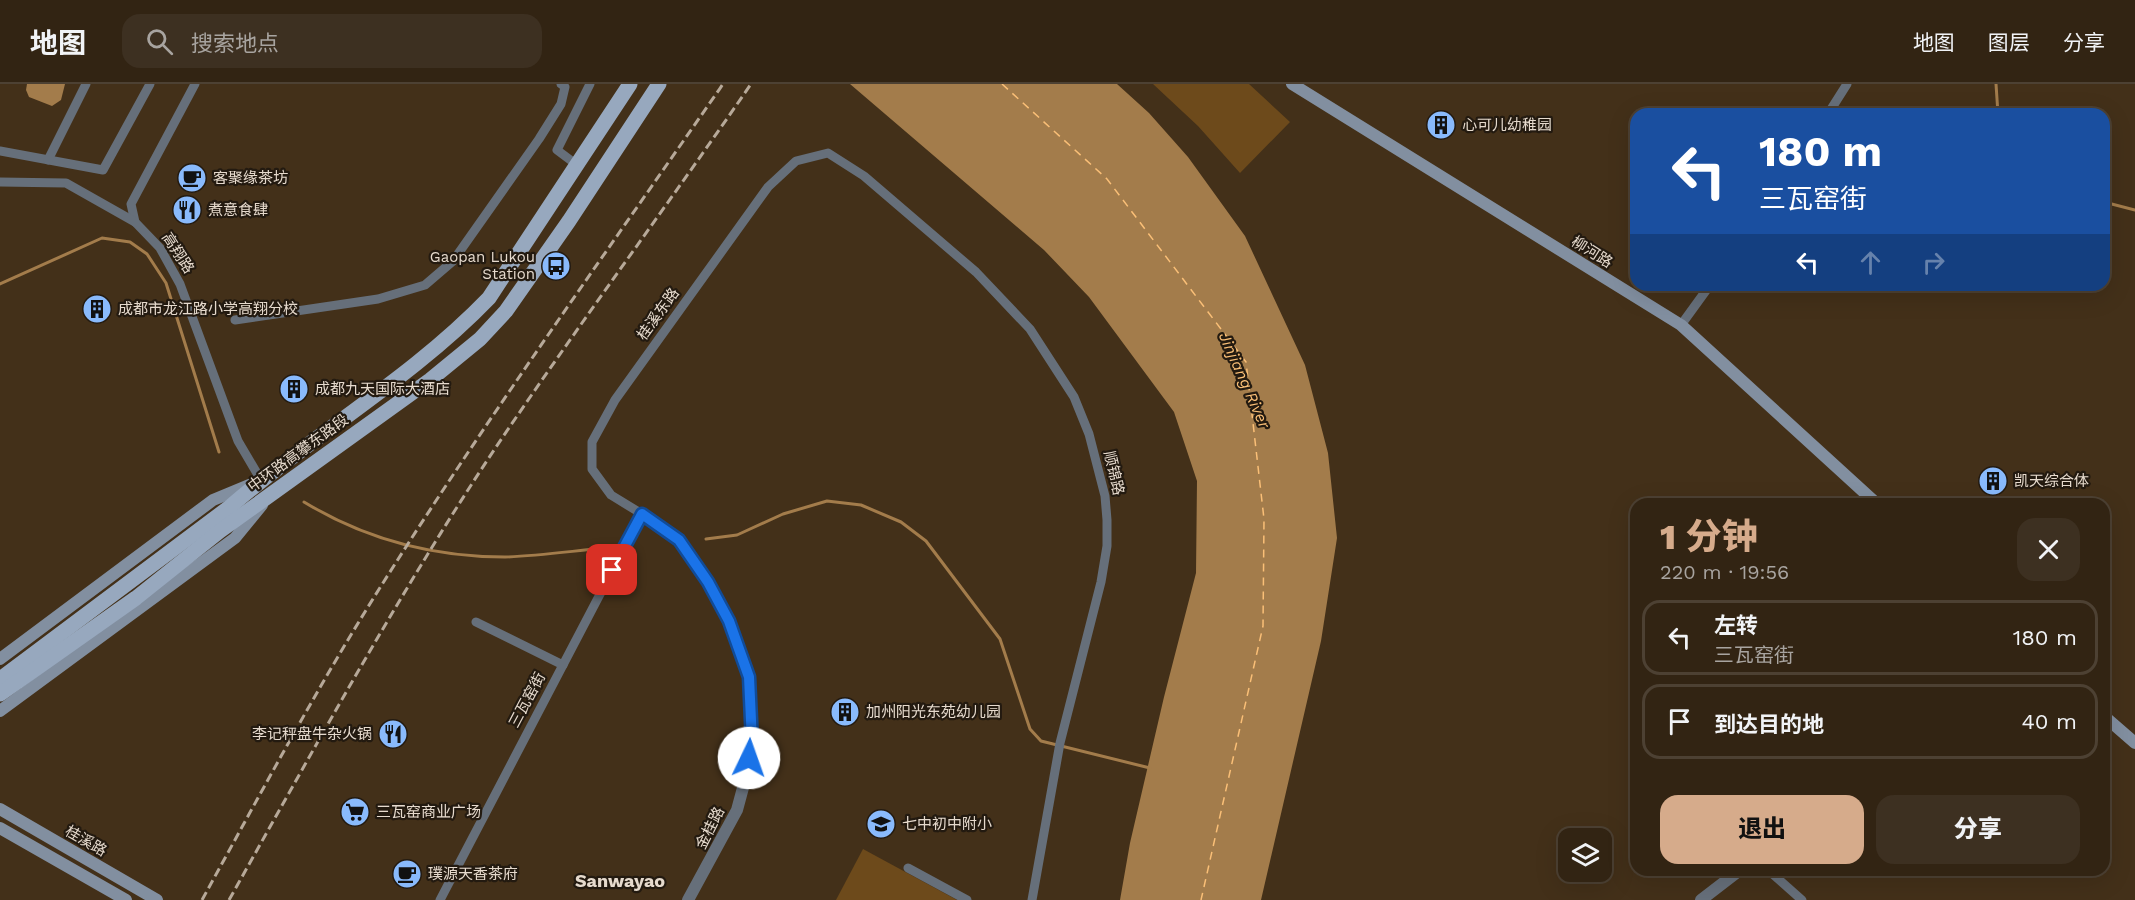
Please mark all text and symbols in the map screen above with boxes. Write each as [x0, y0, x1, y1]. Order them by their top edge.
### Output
search box [122, 14, 542, 68]
icon: search [143, 25, 176, 58]
text: 地图 [30, 27, 86, 60]
text: 地图 [1913, 30, 1955, 55]
text: 图层 [1988, 30, 2030, 55]
text: 分享 [2063, 30, 2105, 55]
text: 搜索地点 [191, 31, 279, 56]
building icon: 心可儿幼稚园 [1425, 109, 1457, 141]
place label: 心可儿幼稚园 [1462, 116, 1552, 134]
text: 180 m [1759, 127, 1882, 176]
icon: left [1660, 132, 1738, 210]
cafe icon: 客聚缘茶坊 [176, 162, 208, 194]
place label: 客聚缘茶坊 [213, 169, 288, 187]
text: 三瓦窑街 [1759, 183, 1867, 215]
restaurant icon: 煮意食肆 [171, 194, 203, 226]
place label: 煮意食肆 [208, 201, 268, 219]
street label: 高翔路 [158, 229, 198, 277]
street label: 柳河路 [1568, 232, 1616, 272]
icon: left [1791, 246, 1824, 279]
icon: ahead [1854, 246, 1887, 279]
icon: right [1917, 246, 1950, 279]
place label: Gaopan Lukou Station [430, 248, 535, 283]
bus stop icon: Gaopan Lukou Station [540, 250, 572, 282]
street label: 桂溪东路 [633, 284, 683, 344]
building icon: 成都市龙江路小学高翔分校 [81, 293, 113, 325]
place label: 成都市龙江路小学高翔分校 [118, 300, 298, 318]
water label: Jinjiang River [1215, 329, 1275, 432]
building icon: 成都九天国际大酒店 [278, 373, 310, 405]
place label: 成都九天国际大酒店 [315, 380, 450, 398]
street label: 中环路高攀东路段 [244, 410, 352, 496]
street label: 顺锦路 [1100, 449, 1128, 497]
building icon: 凯天综合体 [1977, 465, 2009, 497]
place label: 凯天综合体 [2014, 472, 2089, 490]
text: 1 分钟 [1660, 516, 1758, 558]
button: close [2017, 518, 2080, 581]
pin [586, 544, 637, 595]
icon: arrive [595, 553, 628, 586]
text: 220 m · 19:56 [1660, 560, 1789, 584]
text: 左转 [1714, 613, 1758, 638]
icon: left [1663, 621, 1696, 654]
text: 180 m [2013, 625, 2077, 650]
text: 三瓦窑街 [1714, 643, 1794, 667]
street label: 三瓦窑街 [505, 669, 549, 731]
building icon: 加州阳光东苑幼儿园 [829, 696, 861, 728]
place label: 加州阳光东苑幼儿园 [866, 703, 1001, 721]
icon: arrive [1663, 705, 1696, 738]
text: 40 m [2021, 709, 2077, 734]
text: 到达目的地 [1714, 712, 1824, 737]
restaurant icon: 李记秤盘牛杂火锅 [377, 718, 409, 750]
place label: 李记秤盘牛杂火锅 [252, 725, 372, 743]
position arrow [717, 726, 781, 790]
button: 退出 [1660, 795, 1864, 864]
button: 分享 [1876, 795, 2080, 864]
supermarket icon: 三瓦窑商业广场 [339, 796, 371, 828]
place label: 三瓦窑商业广场 [376, 803, 481, 821]
street label: 金桂路 [692, 804, 728, 852]
school or university icon: 七中初中附小 [865, 808, 897, 840]
place label: 七中初中附小 [902, 815, 992, 833]
street label: 桂溪路 [62, 822, 110, 860]
map controls [1558, 828, 1612, 882]
button: layers [1558, 828, 1612, 882]
cafe icon: 璞源天香茶府 [391, 858, 423, 890]
place label: 璞源天香茶府 [428, 865, 518, 883]
district label: Sanwayao [575, 870, 665, 891]

